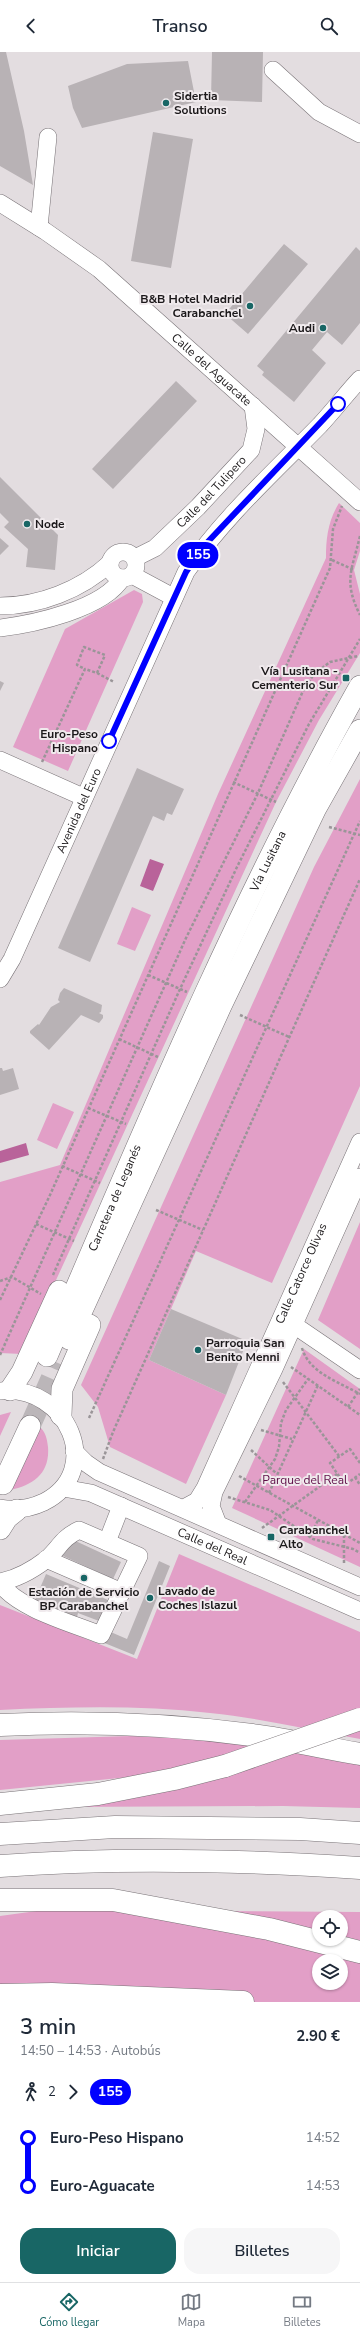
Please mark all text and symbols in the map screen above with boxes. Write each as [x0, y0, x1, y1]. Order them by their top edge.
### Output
text: Transo [152, 14, 208, 38]
icon: back [20, 15, 42, 37]
icon: search [318, 15, 340, 37]
place label: Sidertia Solutions [174, 88, 227, 118]
marker: Sidertia Solutions [161, 98, 171, 108]
place label: B&B Hotel Madrid Carabanchel [140, 291, 242, 321]
marker: B&B Hotel Madrid Carabanchel [245, 301, 255, 311]
place label: Audi [289, 320, 315, 336]
marker: Audi [318, 323, 328, 333]
street label: Calle del Aguacate [168, 330, 255, 410]
unlabelled marker [330, 396, 346, 412]
street label: Calle del Tulipero [173, 452, 250, 531]
place label: Node [35, 516, 65, 532]
marker: Node [22, 519, 32, 529]
line badge: 155 [175, 542, 221, 568]
text: 155 [185, 545, 211, 564]
place label: Vía Lusitana - Cementerio Sur [252, 663, 338, 693]
marker: Vía Lusitana - Cementerio Sur [341, 673, 351, 683]
place label: Euro-Peso Hispano [40, 726, 98, 756]
marker: Euro-Peso Hispano [101, 733, 117, 749]
street label: Avenida del Euro [53, 765, 105, 856]
street label: Vía Lusitana [246, 828, 290, 895]
street label: Carretera de Leganés [85, 1142, 145, 1254]
street label: Calle Catorce Olivas [272, 1220, 331, 1327]
place label: Parroquia San Benito Menni [206, 1335, 285, 1365]
marker: Parroquia San Benito Menni [193, 1345, 203, 1355]
park label: Parque del Real [262, 1472, 348, 1488]
place label: Carabanchel Alto [279, 1522, 349, 1552]
street label: Calle del Real [175, 1524, 250, 1569]
marker: Carabanchel Alto [266, 1532, 276, 1542]
marker: Estación de Servicio BP Carabanchel [79, 1573, 89, 1583]
place label: Lavado de Coches Islazul [158, 1583, 237, 1613]
place label: Estación de Servicio BP Carabanchel [28, 1584, 140, 1614]
marker: Lavado de Coches Islazul [145, 1593, 155, 1603]
map controls [312, 1910, 348, 1990]
button: locate [312, 1910, 348, 1946]
button: layers [312, 1954, 348, 1990]
text: 3 min [20, 2012, 76, 2042]
text: 2.90 € [296, 2026, 340, 2046]
text: 14:50 – 14:53 · Autobús [20, 2042, 161, 2060]
icon: walk [20, 2081, 42, 2103]
icon: forward [62, 2081, 84, 2103]
text: 155 [98, 2082, 123, 2101]
text: 2 [48, 2083, 56, 2101]
text: Euro-Peso Hispano [50, 2128, 184, 2148]
text: 14:52 [306, 2129, 340, 2147]
text: Euro-Aguacate [50, 2176, 155, 2196]
text: 14:53 [306, 2177, 340, 2195]
button: Iniciar [20, 2228, 176, 2274]
button: Billetes [184, 2228, 340, 2274]
tab: Cómo llegar [39, 2291, 99, 2330]
tab: Mapa [178, 2291, 205, 2330]
tab: Billetes [284, 2291, 321, 2330]

